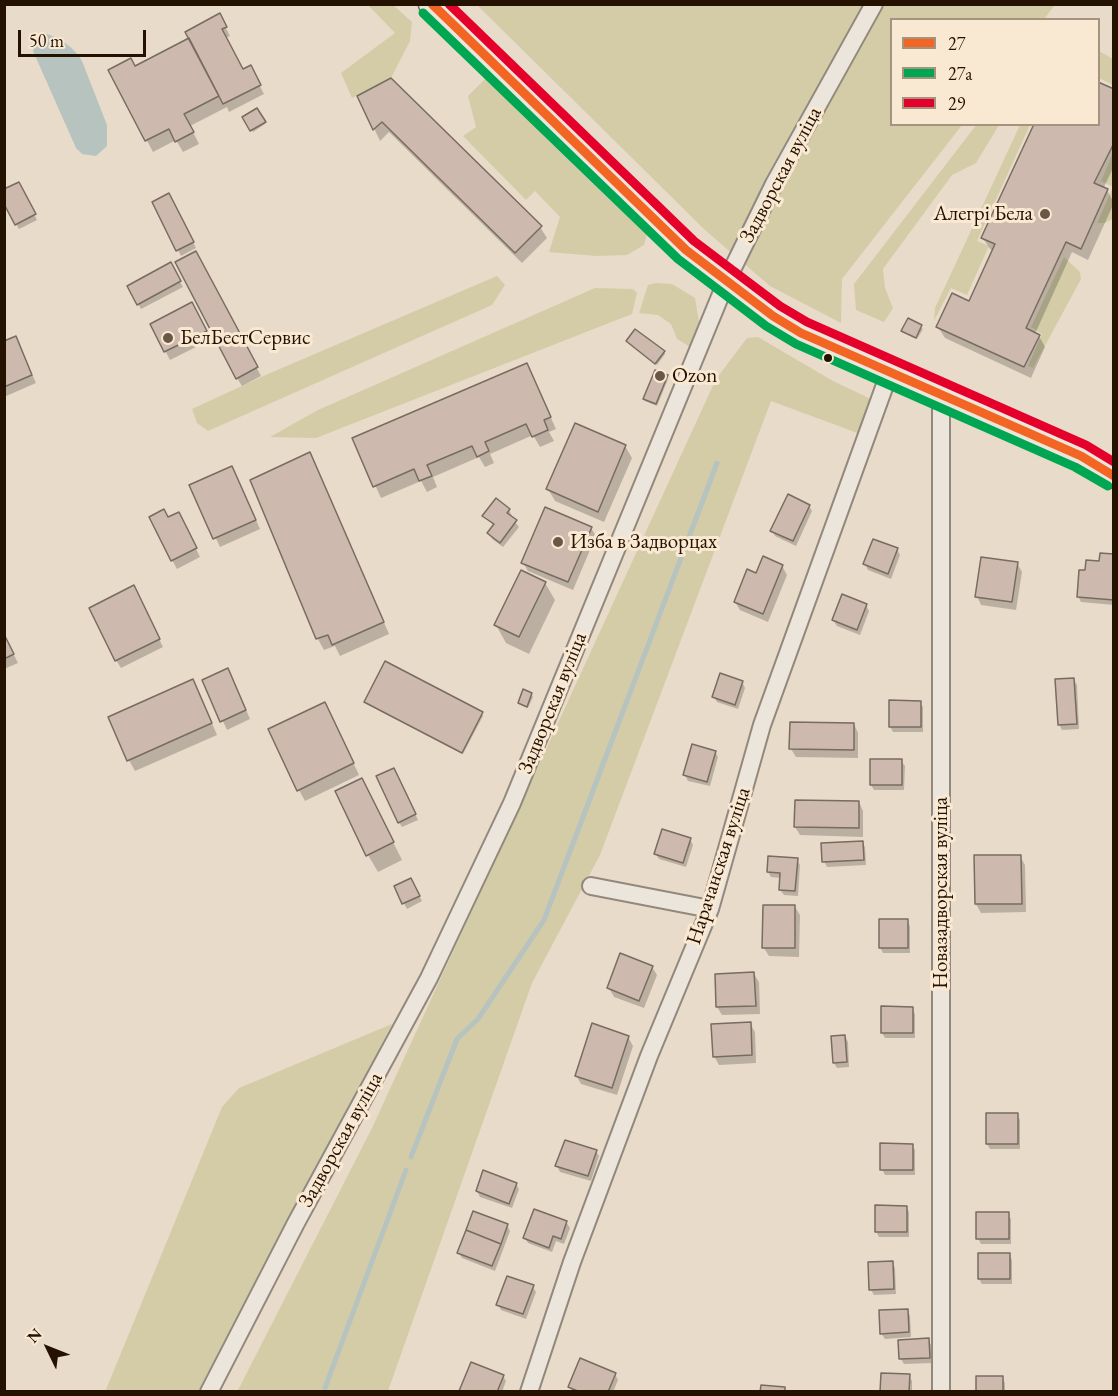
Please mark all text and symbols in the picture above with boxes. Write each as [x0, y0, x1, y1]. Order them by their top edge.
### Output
scale bar [21, 18, 148, 56]
legend [890, 18, 1100, 126]
text: 50 m [29, 29, 64, 52]
text: 27 [948, 32, 965, 55]
text: 27а [948, 62, 972, 85]
text: 29 [948, 92, 965, 115]
street label: Задворская вуліца [735, 103, 827, 247]
place label: Алегрі Бела [934, 201, 1033, 227]
marker: Алегрі Бела [1038, 207, 1052, 221]
place label: БелБестСервис [180, 325, 311, 351]
marker: БелБестСервис [161, 331, 175, 345]
unlabelled marker [822, 352, 834, 364]
place label: Ozon [672, 363, 717, 389]
marker: Ozon [653, 369, 667, 383]
place label: Изба в Задворцах [570, 529, 717, 555]
marker: Изба в Задворцах [551, 535, 565, 549]
street label: Задворская вуліца [513, 629, 593, 777]
street label: Нарачанская вуліца [682, 784, 756, 948]
street label: Новазадворская вуліца [928, 797, 954, 989]
street label: Задворская вуліца [294, 1068, 388, 1212]
north arrow [18, 1318, 78, 1378]
text: N [22, 1323, 47, 1347]

